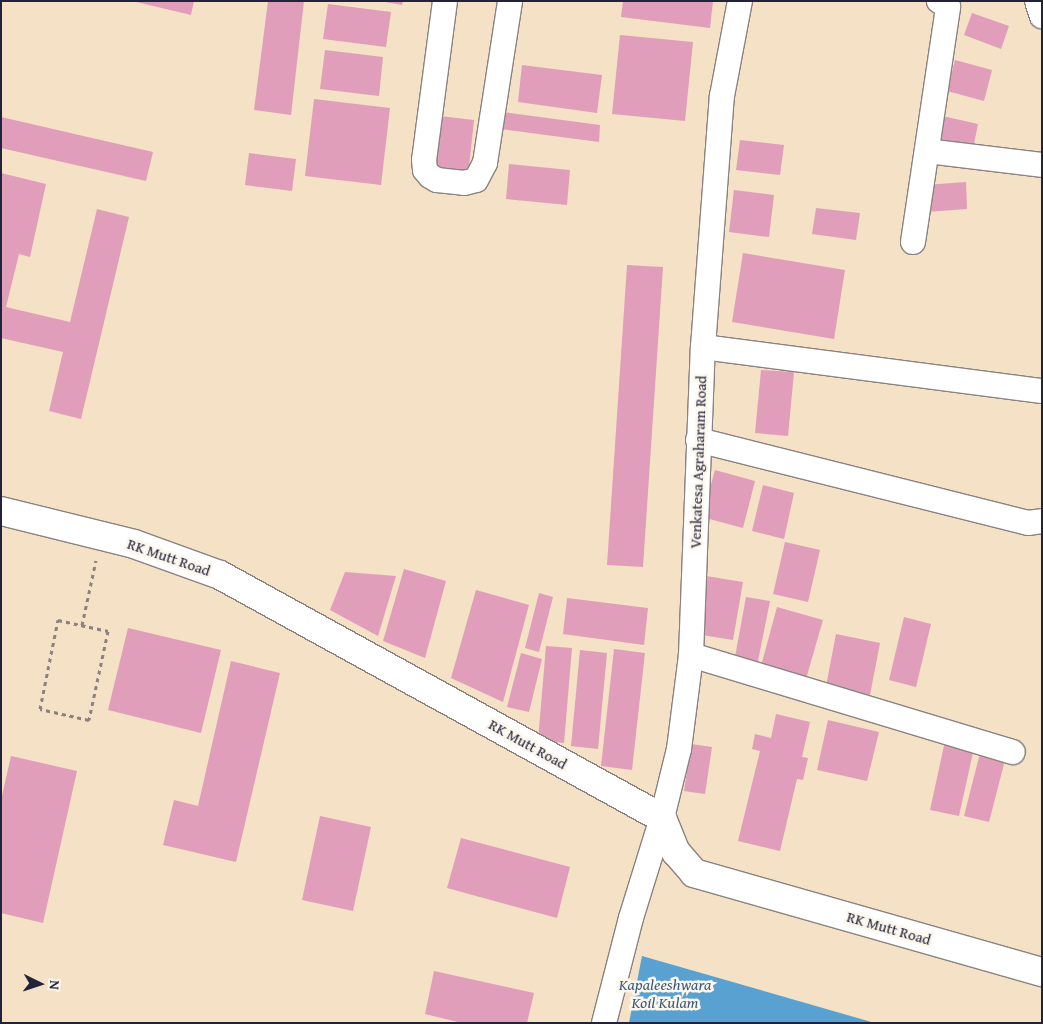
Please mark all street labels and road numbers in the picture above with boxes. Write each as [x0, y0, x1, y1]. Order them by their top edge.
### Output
street label: Venkatesa Agraharam Road [686, 375, 710, 549]
street label: RK Mutt Road [125, 534, 213, 580]
street label: RK Mutt Road [486, 715, 570, 773]
street label: RK Mutt Road [845, 907, 933, 949]

